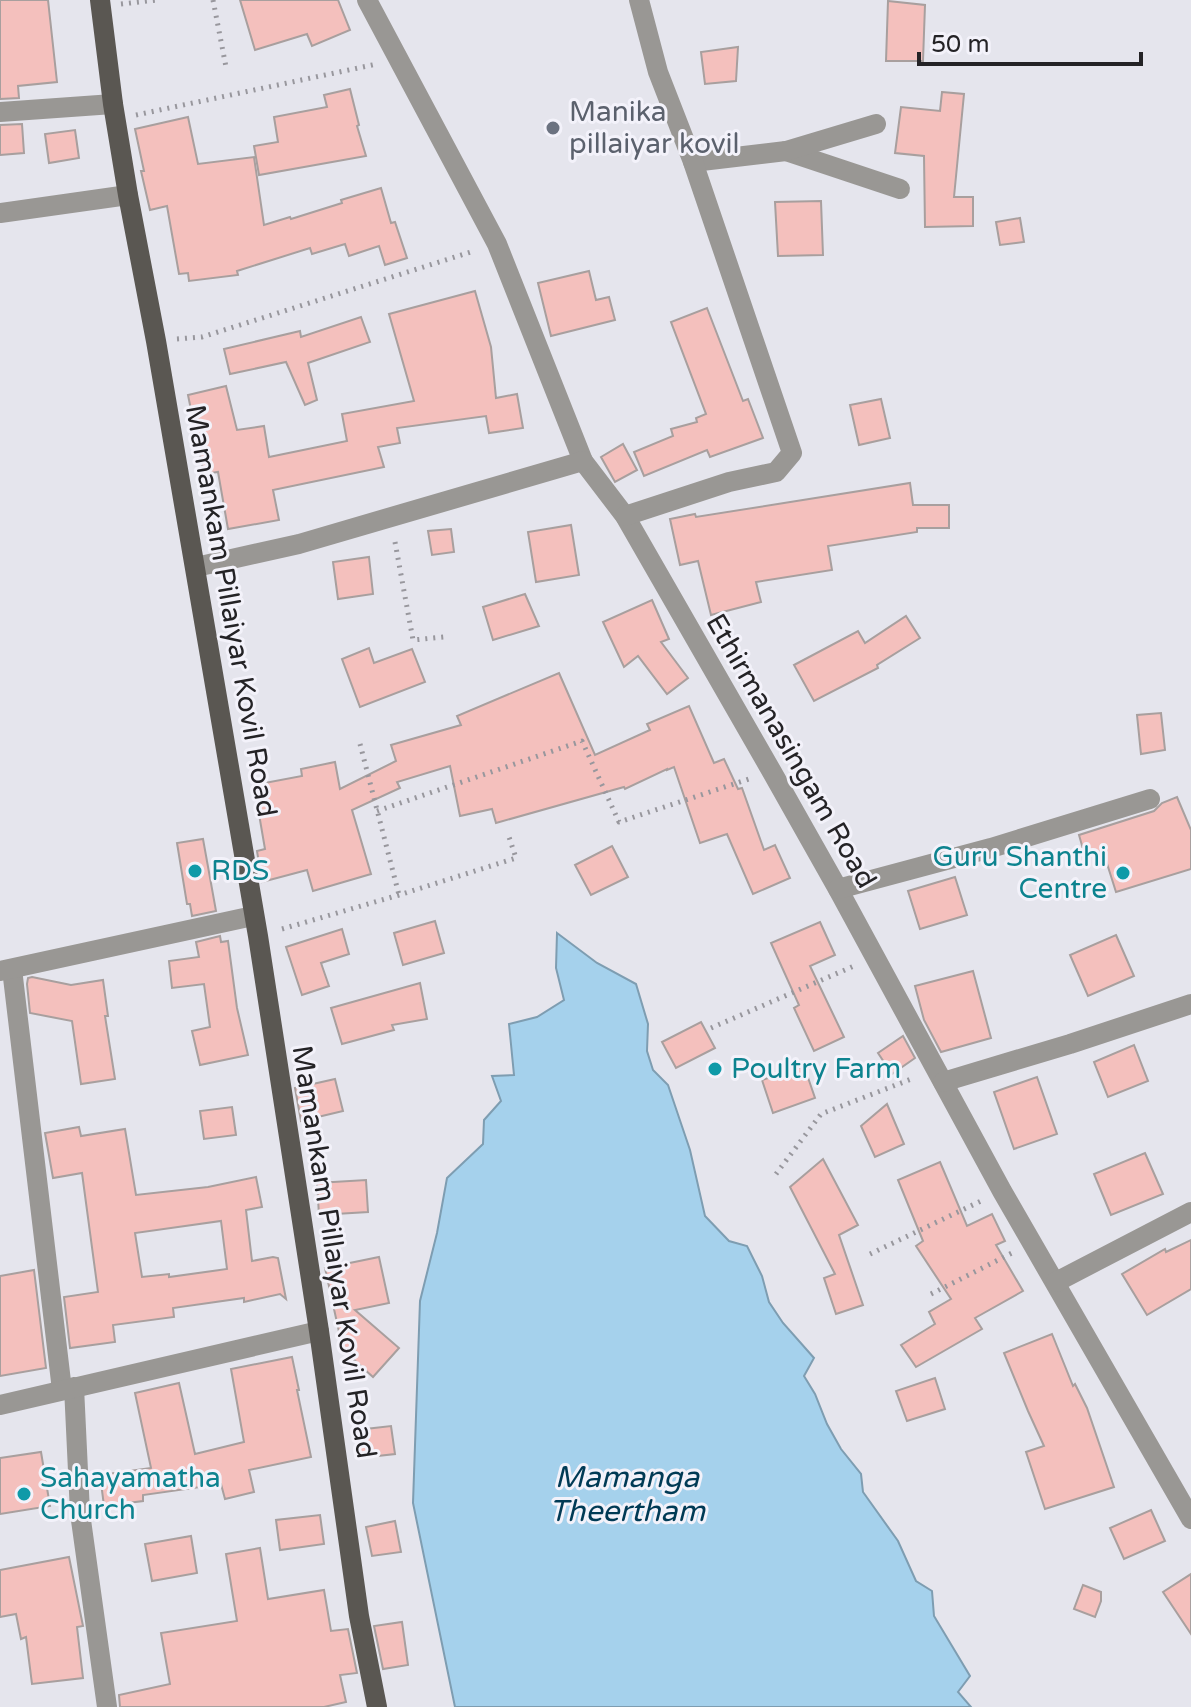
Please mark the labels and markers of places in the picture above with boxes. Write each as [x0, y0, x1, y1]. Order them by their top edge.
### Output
place label: Manika pillaiyar kovil [569, 95, 740, 161]
marker: Manika pillaiyar kovil [544, 119, 562, 137]
place label: Guru Shanthi Centre [932, 840, 1107, 906]
place label: RDS [211, 854, 269, 888]
marker: RDS [186, 862, 204, 880]
marker: Guru Shanthi Centre [1114, 864, 1132, 882]
place label: Poultry Farm [731, 1052, 901, 1086]
marker: Poultry Farm [706, 1060, 724, 1078]
place label: Sahayamatha Church [40, 1461, 221, 1527]
marker: Sahayamatha Church [15, 1485, 33, 1503]

